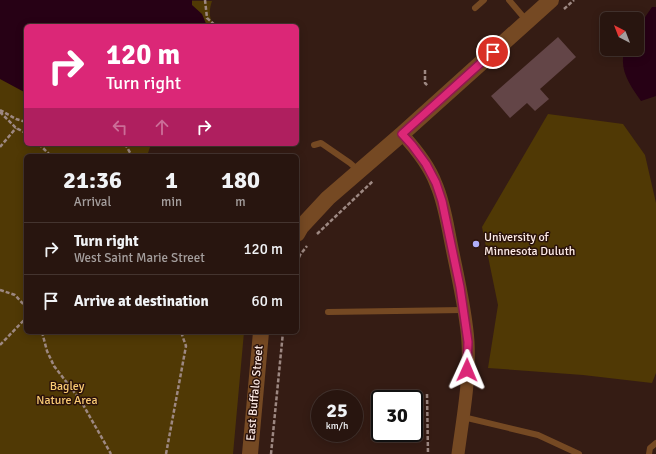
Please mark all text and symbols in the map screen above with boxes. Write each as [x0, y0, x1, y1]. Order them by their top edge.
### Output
north arrow [600, 12, 644, 56]
map controls [600, 12, 644, 56]
pin [476, 35, 510, 69]
text: 120 m [106, 38, 180, 72]
icon: right [40, 40, 92, 92]
icon: arrive [482, 41, 504, 63]
text: Turn right [106, 72, 181, 94]
icon: left [109, 116, 131, 138]
icon: ahead [151, 116, 173, 138]
icon: right [193, 116, 215, 138]
text: 21:36 [63, 165, 122, 195]
text: 1 [165, 165, 178, 195]
text: 180 [221, 165, 260, 195]
text: Arrival [74, 194, 111, 210]
text: min [161, 194, 182, 210]
text: m [235, 194, 246, 210]
place label: University of Minnesota Duluth [484, 230, 575, 259]
text: Turn right [74, 232, 139, 250]
icon: right [40, 238, 62, 260]
marker: University of Minnesota Duluth [471, 239, 481, 249]
text: 120 m [243, 240, 283, 258]
text: West Saint Marie Street [74, 250, 205, 266]
icon: arrive [40, 290, 62, 312]
text: Arrive at destination [74, 292, 209, 310]
text: 60 m [252, 292, 283, 310]
street label: East Buffalo Street [243, 345, 267, 441]
position arrow [446, 349, 488, 391]
park label: Bagley Nature Area [36, 379, 98, 408]
speed limit sign: 30 [371, 390, 423, 442]
text: 25 [326, 398, 348, 423]
text: km/h [326, 420, 348, 432]

